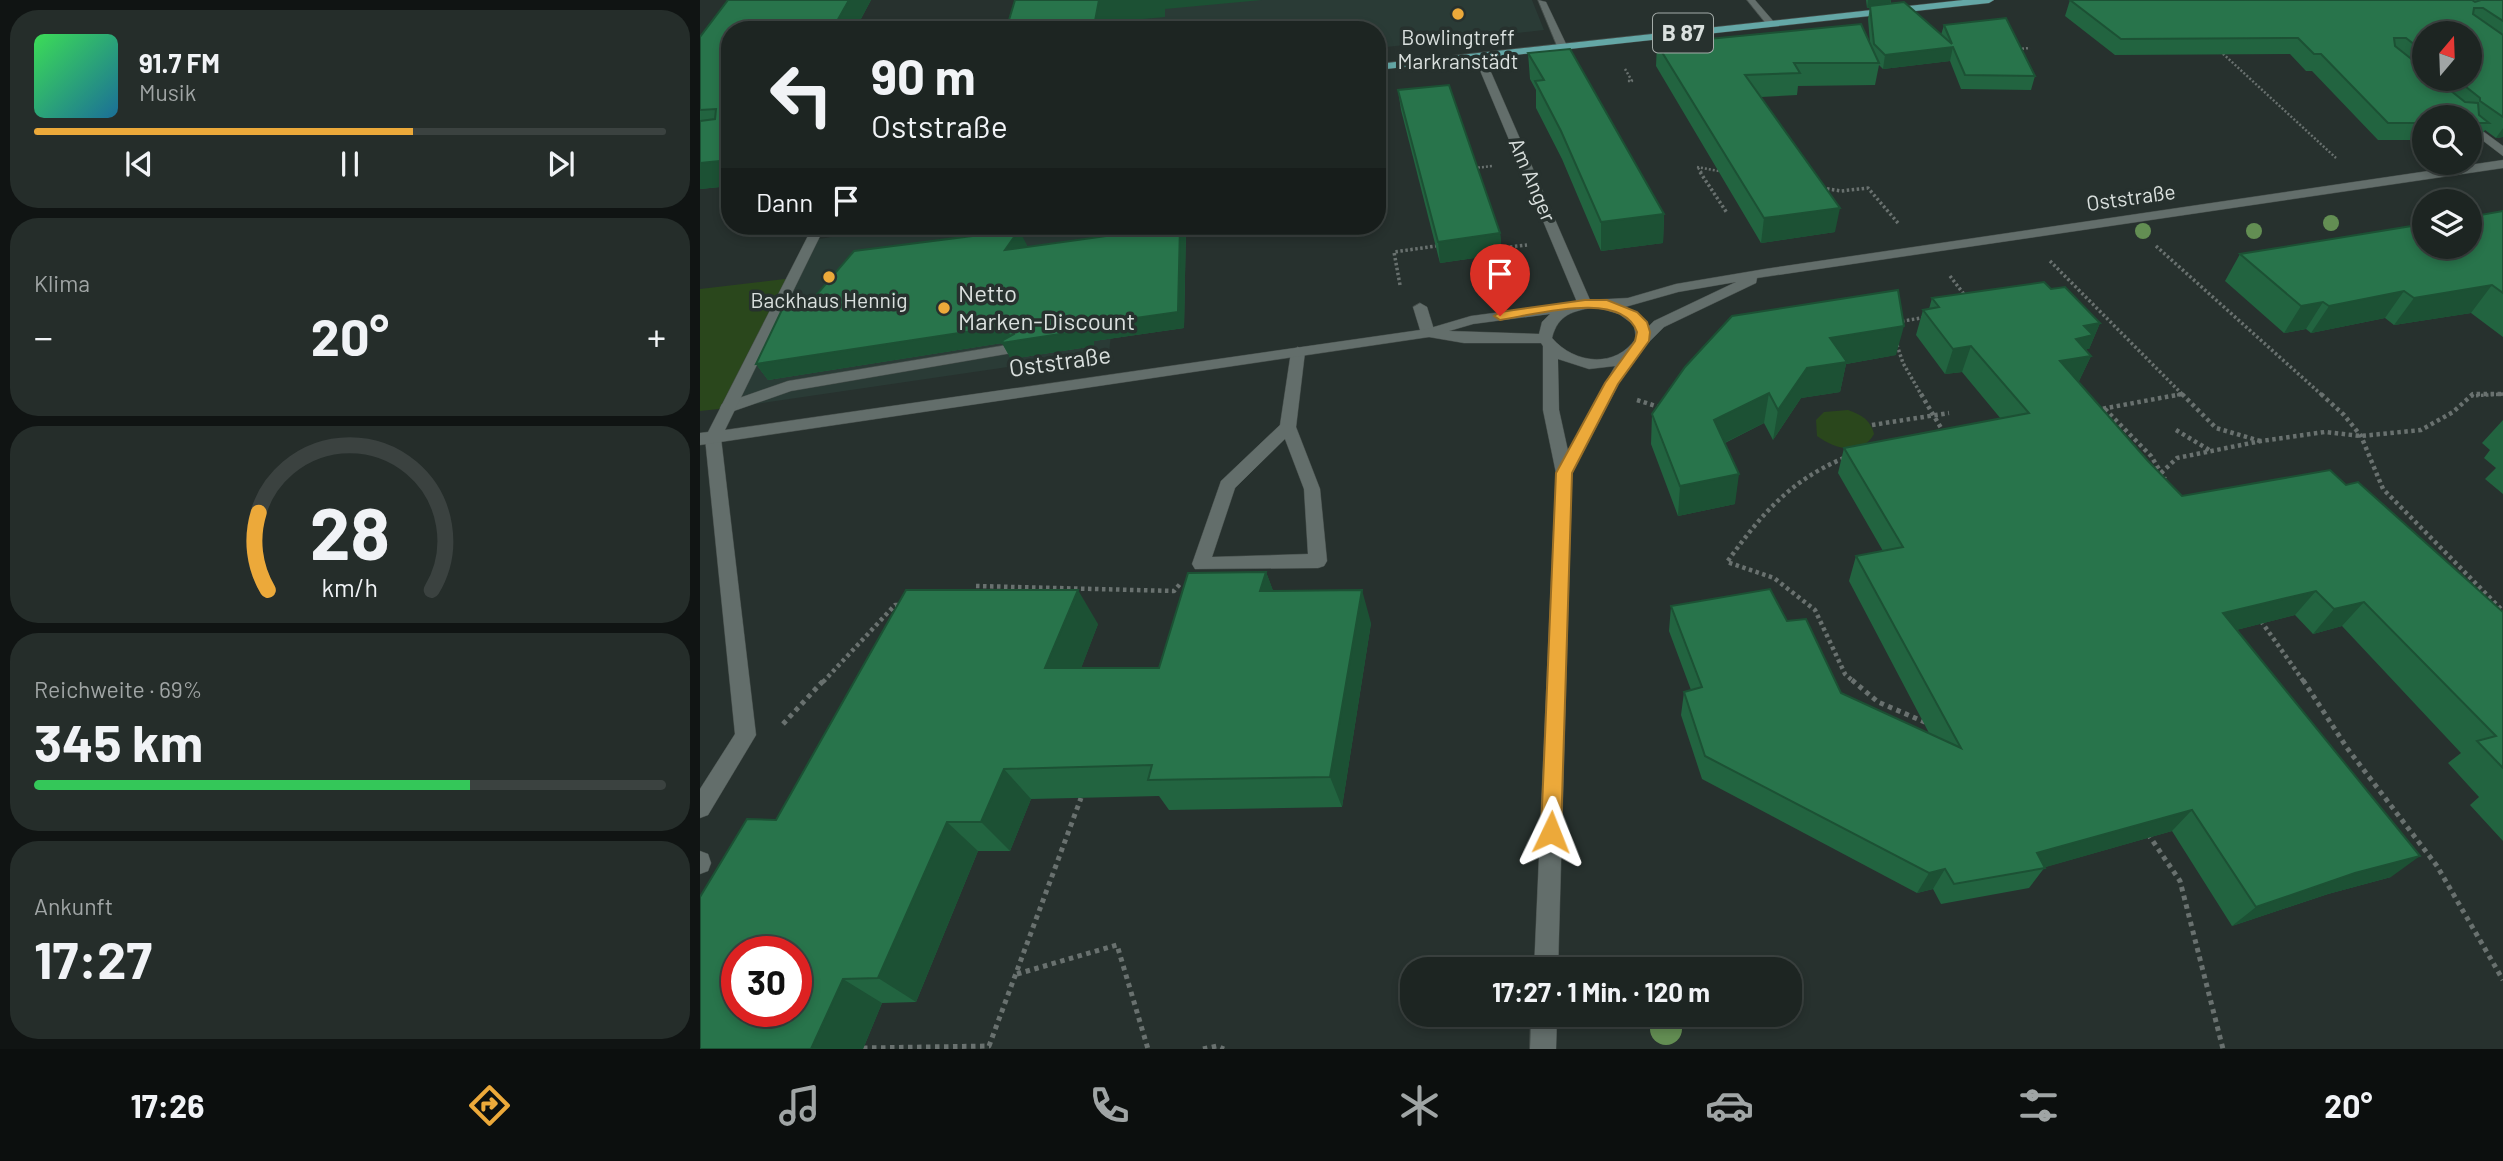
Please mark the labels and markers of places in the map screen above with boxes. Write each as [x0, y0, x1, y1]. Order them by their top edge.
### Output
marker: Bowlingtreff Markranstädt [1450, 6, 1466, 22]
place label: Bowlingtreff Markranstädt [1398, 24, 1518, 73]
pin [1470, 244, 1530, 316]
marker: Backhaus Hennig [821, 269, 837, 285]
place label: Netto Marken-Discount [958, 278, 1135, 335]
place label: Backhaus Hennig [751, 287, 907, 312]
marker: Netto Marken-Discount [936, 300, 952, 316]

